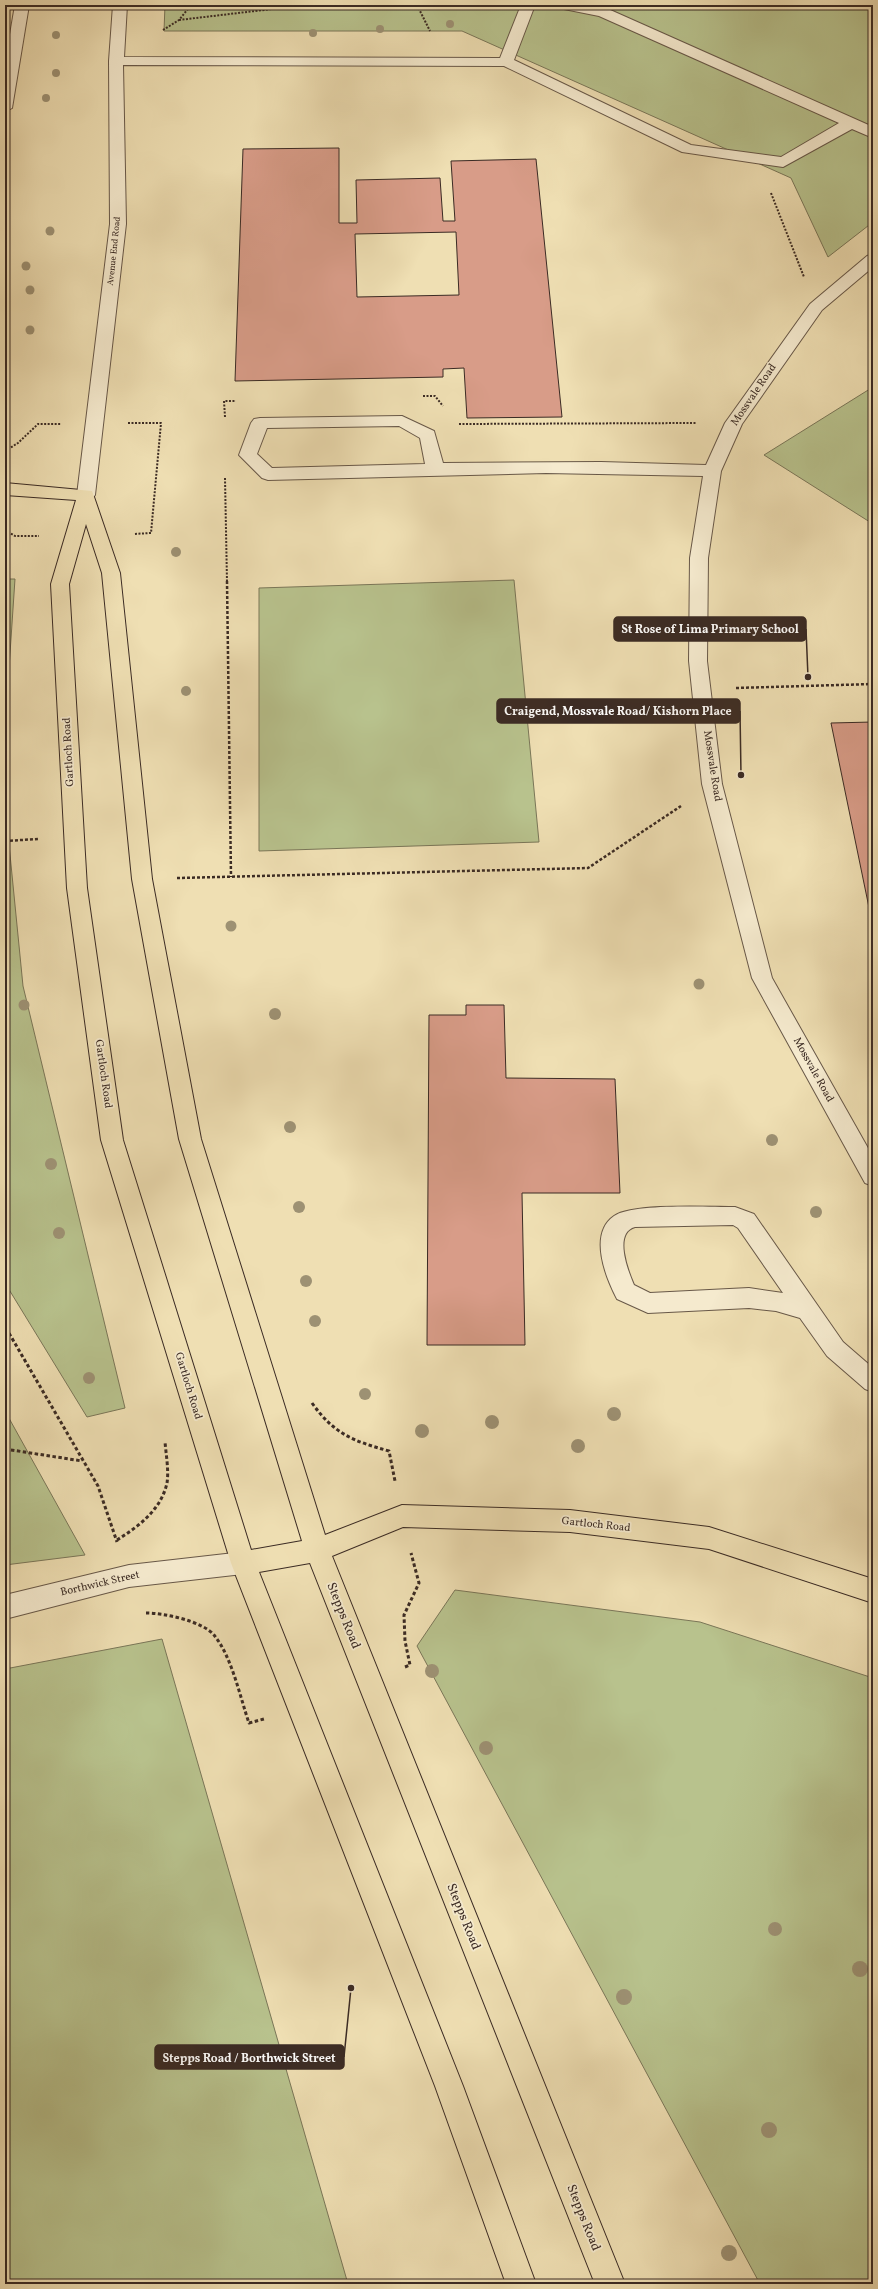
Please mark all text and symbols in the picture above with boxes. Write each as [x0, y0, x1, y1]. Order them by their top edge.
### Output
street label: Avenue End Road [104, 216, 124, 286]
street label: Mossvale Road [728, 361, 780, 429]
callout: St Rose of Lima Primary School [614, 617, 806, 641]
text: St Rose of Lima Primary School [621, 622, 799, 638]
callout: Craigend, Mossvale Road/ Kishorn Place [497, 699, 740, 723]
text: Craigend, Mossvale Road/ Kishorn Place [504, 704, 732, 720]
street label: Gartloch Road [60, 717, 78, 787]
street label: Mossvale Road [699, 729, 725, 803]
street label: Mossvale Road [789, 1035, 837, 1105]
street label: Gartloch Road [91, 1039, 115, 1109]
street label: Gartloch Road [171, 1351, 205, 1421]
street label: Gartloch Road [561, 1514, 631, 1536]
street label: Borthwick Street [59, 1568, 141, 1600]
street label: Stepps Road [322, 1580, 364, 1652]
street label: Stepps Road [442, 1881, 484, 1953]
callout: Stepps Road / Borthwick Street [155, 2045, 344, 2069]
text: Stepps Road / Borthwick Street [162, 2051, 336, 2067]
street label: Stepps Road [562, 2182, 604, 2254]

